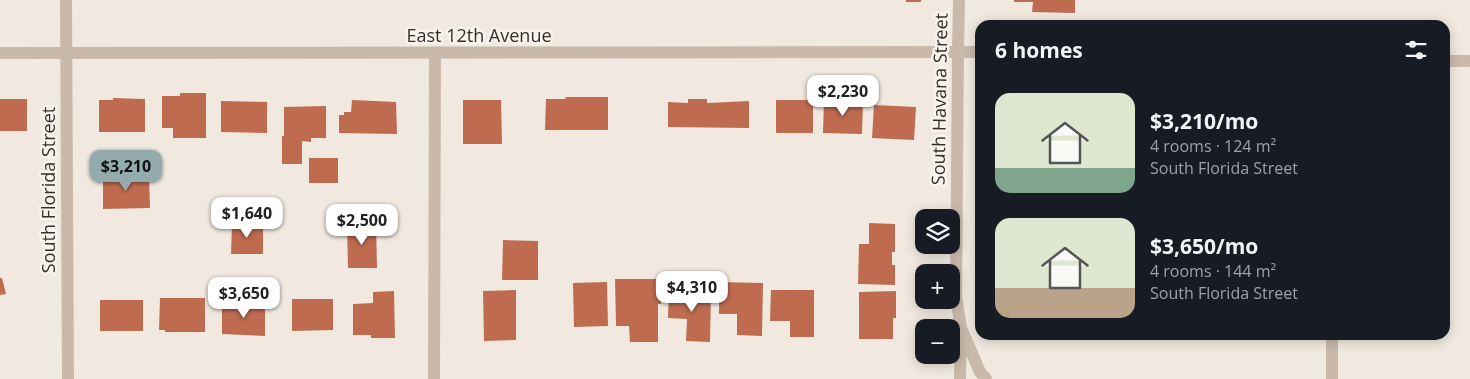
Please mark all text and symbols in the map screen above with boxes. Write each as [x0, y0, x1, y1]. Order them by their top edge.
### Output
street label: South Havana Street [925, 13, 953, 185]
street label: East 12th Avenue [406, 23, 552, 47]
text: 6 homes [995, 36, 1083, 64]
icon: filters [1402, 36, 1430, 64]
pin: $2,230 [802, 74, 884, 117]
text: $2,230 [818, 80, 868, 102]
street label: South Florida Street [36, 107, 60, 273]
text: $3,210/mo [1150, 107, 1258, 135]
icon: home [1035, 113, 1095, 173]
text: 4 rooms · 124 m² [1150, 135, 1276, 157]
pin: $3,210 [85, 150, 167, 192]
text: $3,210 [101, 155, 151, 177]
text: South Florida Street [1150, 157, 1298, 179]
pin: $1,640 [206, 196, 288, 239]
text: $1,640 [222, 202, 272, 224]
pin: $2,500 [321, 204, 403, 246]
text: $2,500 [337, 209, 387, 231]
map controls [915, 209, 960, 364]
button: layers [915, 209, 960, 254]
text: $3,650/mo [1150, 232, 1258, 260]
icon: home [1035, 238, 1095, 298]
text: 4 rooms · 144 m² [1150, 260, 1276, 282]
button: + [915, 264, 960, 309]
pin: $4,310 [651, 270, 733, 313]
pin: $3,650 [203, 276, 285, 319]
text: $4,310 [667, 276, 717, 298]
text: $3,650 [219, 282, 269, 304]
text: South Florida Street [1150, 282, 1298, 304]
button: − [915, 319, 960, 364]

